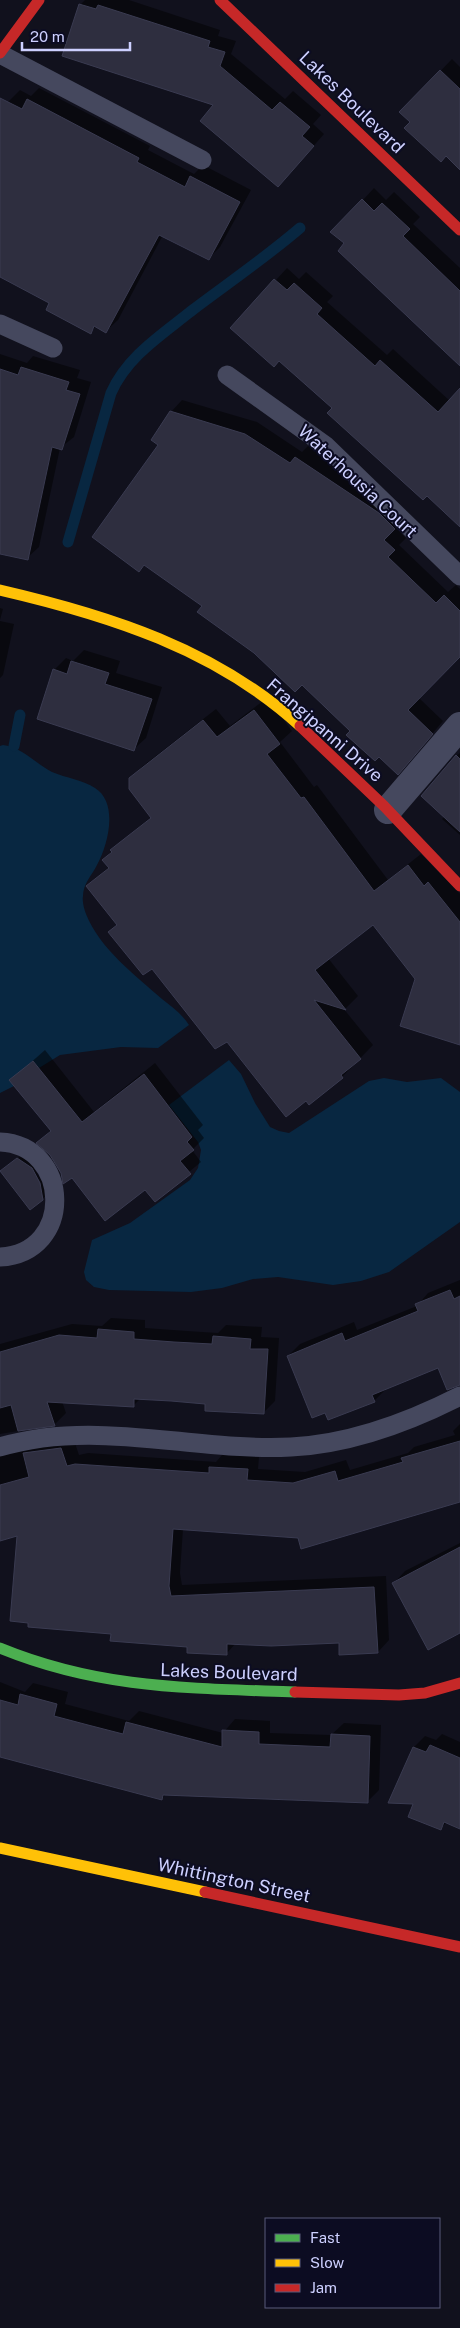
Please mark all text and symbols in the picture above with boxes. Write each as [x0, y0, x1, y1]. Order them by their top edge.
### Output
scale bar [22, 20, 130, 52]
text: 20 m [30, 28, 65, 45]
street label: Lakes Boulevard [295, 47, 409, 157]
street label: Waterhousia Court [294, 420, 422, 542]
street label: Frangipanni Drive [263, 674, 387, 786]
street label: Lakes Boulevard [160, 1659, 298, 1685]
street label: Whittington Street [156, 1854, 312, 1906]
legend [265, 2218, 440, 2308]
text: Fast [310, 2229, 340, 2246]
text: Slow [310, 2254, 345, 2271]
text: Jam [310, 2279, 337, 2296]

